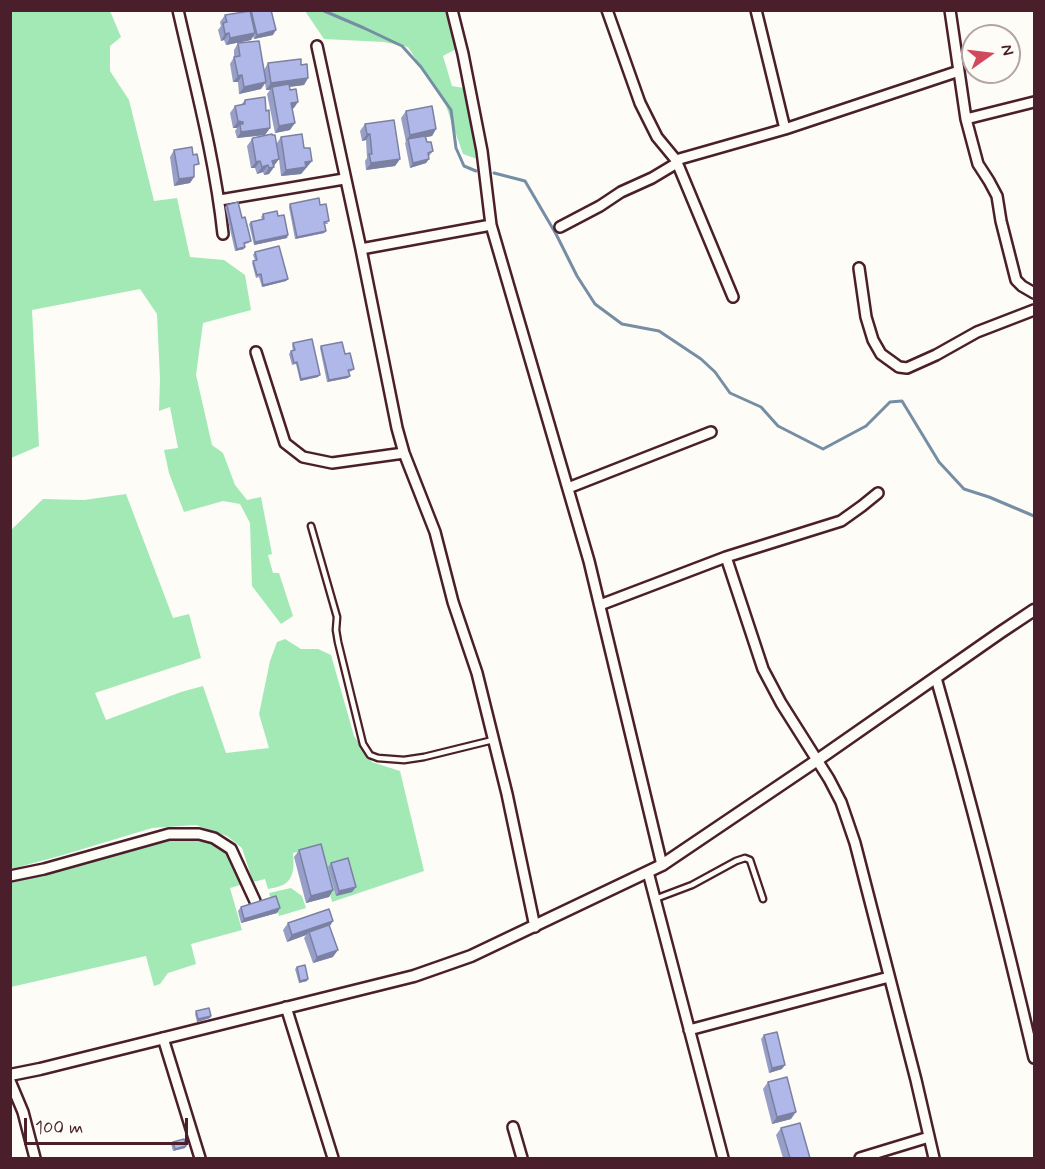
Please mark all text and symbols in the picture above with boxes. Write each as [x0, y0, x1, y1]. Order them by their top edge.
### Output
north arrow [961, 24, 1021, 84]
text: N [996, 42, 1018, 58]
scale bar [27, 1106, 190, 1144]
text: 100 m [35, 1116, 83, 1140]

